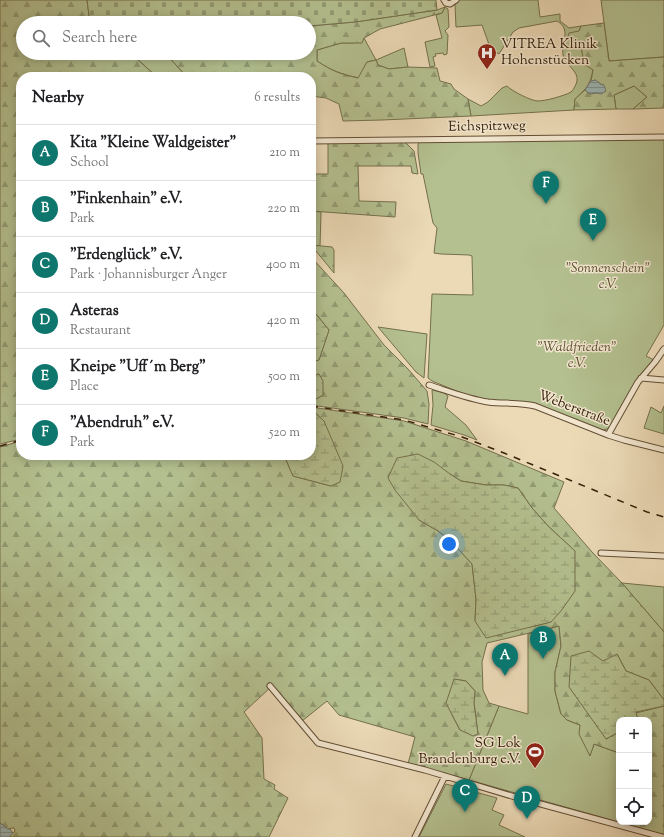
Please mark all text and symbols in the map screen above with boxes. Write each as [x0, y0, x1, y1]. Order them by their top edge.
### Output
search box [16, 16, 316, 60]
icon: search [30, 27, 52, 49]
text: Search here [62, 28, 137, 49]
place label: VITREA Klinik Hohenstücken [501, 35, 598, 71]
hospital icon: VITREA Klinik Hohenstücken [476, 42, 498, 70]
text: Nearby [32, 86, 84, 110]
text: 6 results [254, 89, 300, 107]
street label: Eichspitzweg [448, 116, 526, 138]
text: Kita "Kleine Waldgeister" [70, 133, 236, 154]
text: A [40, 144, 50, 162]
text: 210 m [269, 144, 300, 162]
text: School [70, 154, 109, 172]
pin: F [533, 171, 559, 204]
text: "Finkenhain" e.V. [70, 189, 182, 210]
text: B [41, 200, 49, 218]
text: 220 m [267, 200, 300, 218]
pin: E [580, 208, 606, 241]
text: Park [70, 210, 95, 228]
text: "Erdenglück" e.V. [70, 245, 182, 266]
text: C [40, 256, 50, 274]
text: 400 m [266, 256, 300, 274]
park label: "Sonnenschein" e.V. [566, 259, 650, 295]
text: Park · Johannisburger Anger [70, 266, 227, 284]
text: Asteras [70, 301, 119, 322]
text: D [40, 312, 50, 330]
text: 420 m [267, 312, 300, 330]
text: Restaurant [70, 322, 131, 340]
park label: "Waldfrieden" e.V. [537, 338, 617, 374]
text: Kneipe "Uff´m Berg" [70, 357, 206, 378]
text: E [41, 368, 49, 386]
text: 500 m [268, 368, 300, 386]
text: Place [70, 378, 99, 396]
street label: Weberstraße [535, 386, 613, 432]
text: "Abendruh" e.V. [70, 413, 175, 434]
text: F [41, 424, 49, 442]
text: 520 m [269, 424, 300, 442]
text: Park [70, 434, 95, 452]
your location [439, 534, 459, 554]
pin: B [530, 626, 556, 659]
pin: A [492, 643, 518, 676]
map controls [616, 717, 652, 825]
button: + [616, 717, 652, 753]
place label: SG Lok Brandenburg e.V. [418, 734, 521, 770]
sports icon: SG Lok Brandenburg e.V. [524, 741, 546, 769]
button: − [616, 753, 652, 789]
pin: C [452, 779, 478, 812]
pin: D [514, 786, 540, 819]
button: locate [616, 789, 652, 825]

